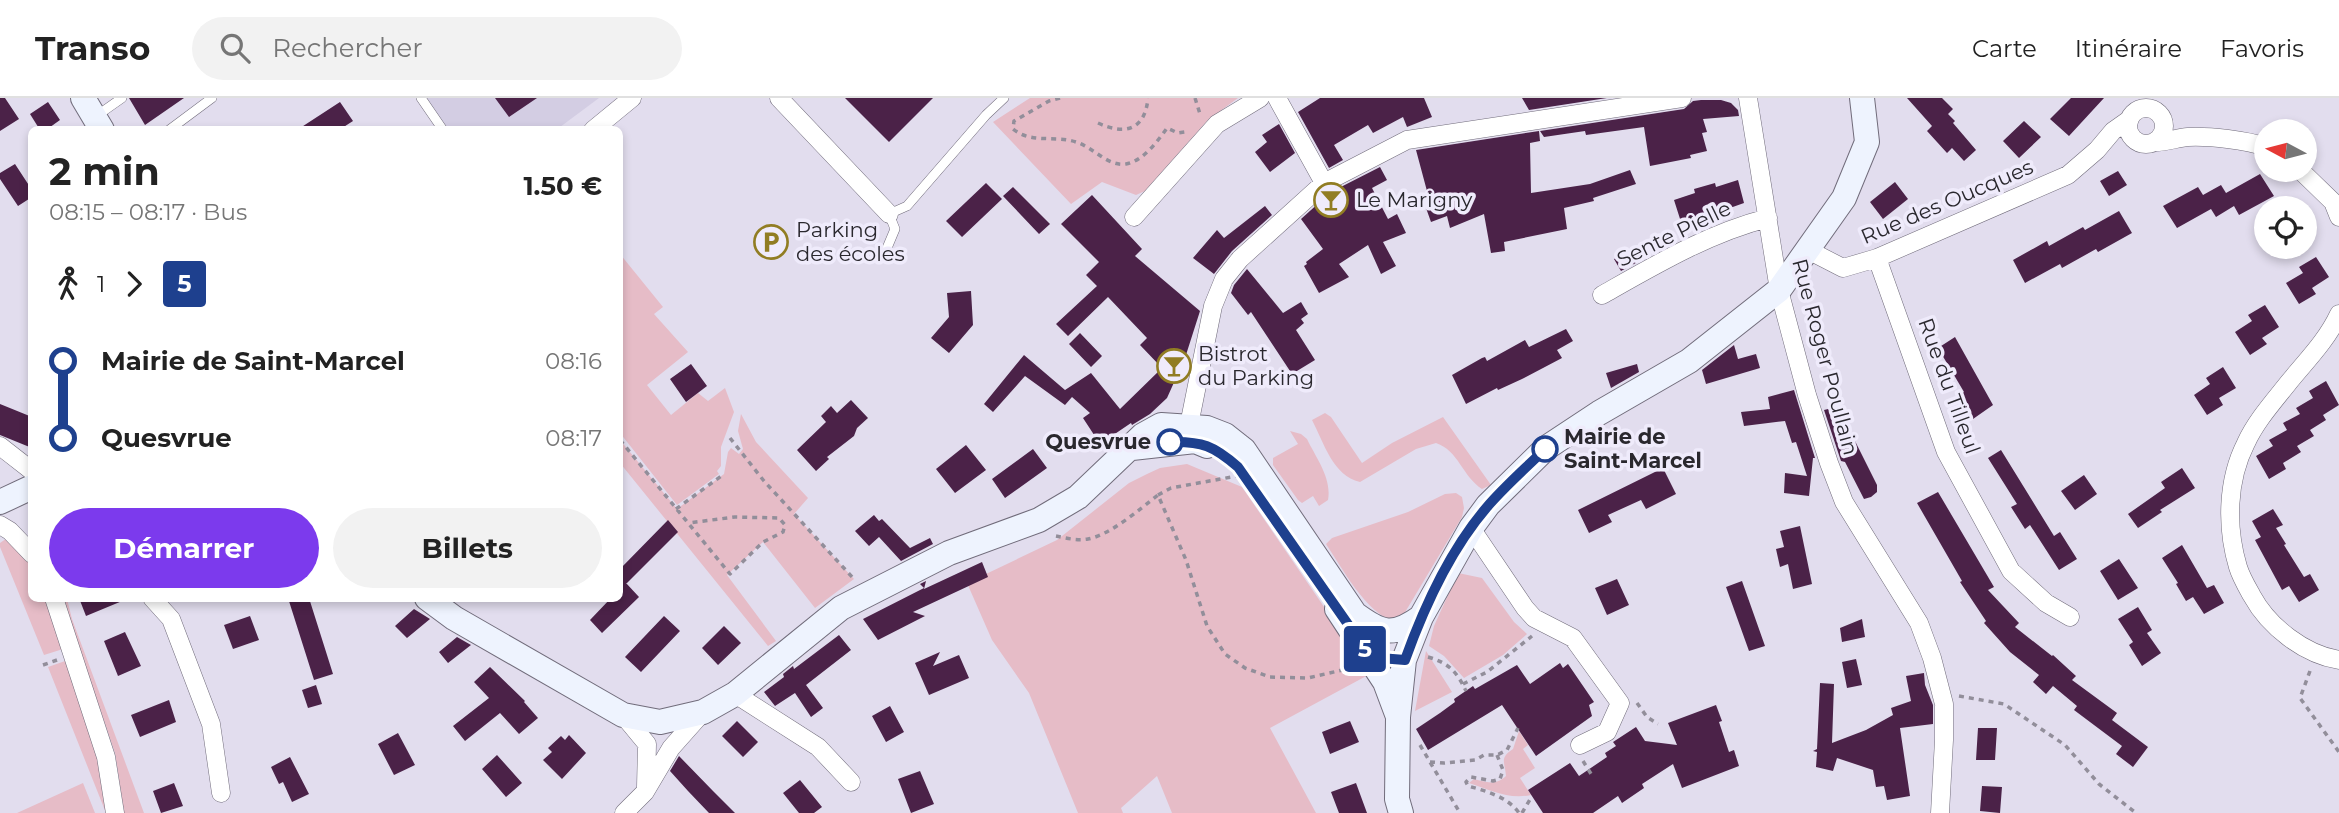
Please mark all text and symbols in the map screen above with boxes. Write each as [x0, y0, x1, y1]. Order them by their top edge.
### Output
search box [192, 17, 682, 80]
text: Transo [35, 28, 150, 68]
icon: search [216, 29, 254, 67]
text: Rechercher [272, 32, 423, 64]
text: Carte [1972, 34, 2037, 63]
text: Itinéraire [2075, 34, 2182, 63]
text: Favoris [2220, 34, 2304, 63]
north arrow [2254, 119, 2317, 182]
map controls [2254, 119, 2317, 259]
text: 2 min [49, 148, 160, 195]
street label: Rue des Oucques [1857, 154, 2037, 249]
text: 1.50 € [523, 170, 602, 202]
bar icon: Le Marigny [1312, 181, 1350, 219]
place label: Le Marigny [1356, 187, 1473, 212]
street label: Sente Pielle [1613, 195, 1735, 272]
button: locate [2254, 196, 2317, 259]
text: 08:15 – 08:17 · Bus [49, 198, 247, 226]
place label: Parking des écoles [796, 217, 905, 266]
parking icon: Parking des écoles [752, 223, 790, 261]
street label: Rue Roger Poullain [1787, 256, 1864, 458]
icon: walk [49, 265, 87, 303]
icon: forward [115, 265, 153, 303]
text: 5 [177, 269, 192, 298]
text: 1 [97, 270, 105, 298]
street label: Rue du Tilleul [1913, 314, 1986, 457]
place label: Bistrot du Parking [1198, 341, 1314, 390]
text: Mairie de Saint-Marcel [101, 345, 405, 377]
text: 08:16 [545, 347, 602, 375]
bar icon: Bistrot du Parking [1155, 347, 1193, 385]
text: Quesvrue [101, 422, 232, 454]
text: 08:17 [545, 424, 602, 452]
place label: Mairie de Saint-Marcel [1564, 424, 1702, 473]
place label: Quesvrue [1045, 429, 1151, 454]
marker: Quesvrue [1157, 429, 1183, 455]
marker: Mairie de Saint-Marcel [1532, 436, 1558, 462]
button: Démarrer [49, 508, 319, 588]
button: Billets [333, 508, 602, 588]
line badge: 5 [1342, 626, 1388, 672]
text: 5 [1358, 634, 1372, 663]

